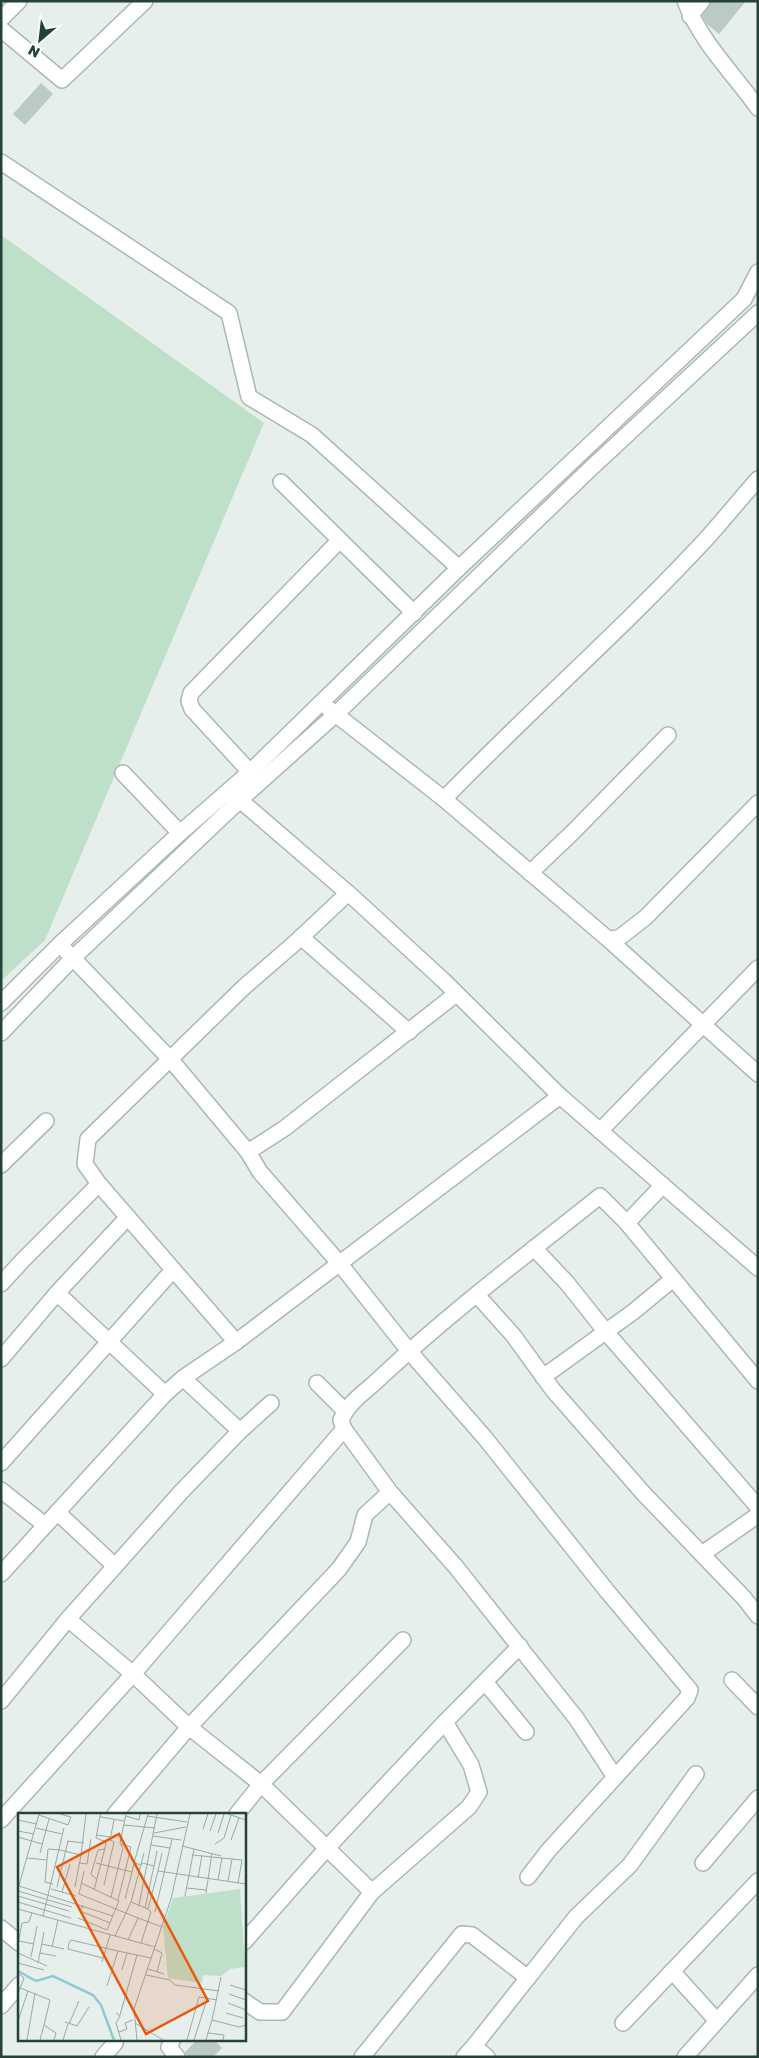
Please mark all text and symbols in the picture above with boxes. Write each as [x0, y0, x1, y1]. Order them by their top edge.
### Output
north arrow [15, 15, 65, 65]
text: N [25, 42, 42, 62]
inset map [18, 1813, 245, 2040]

